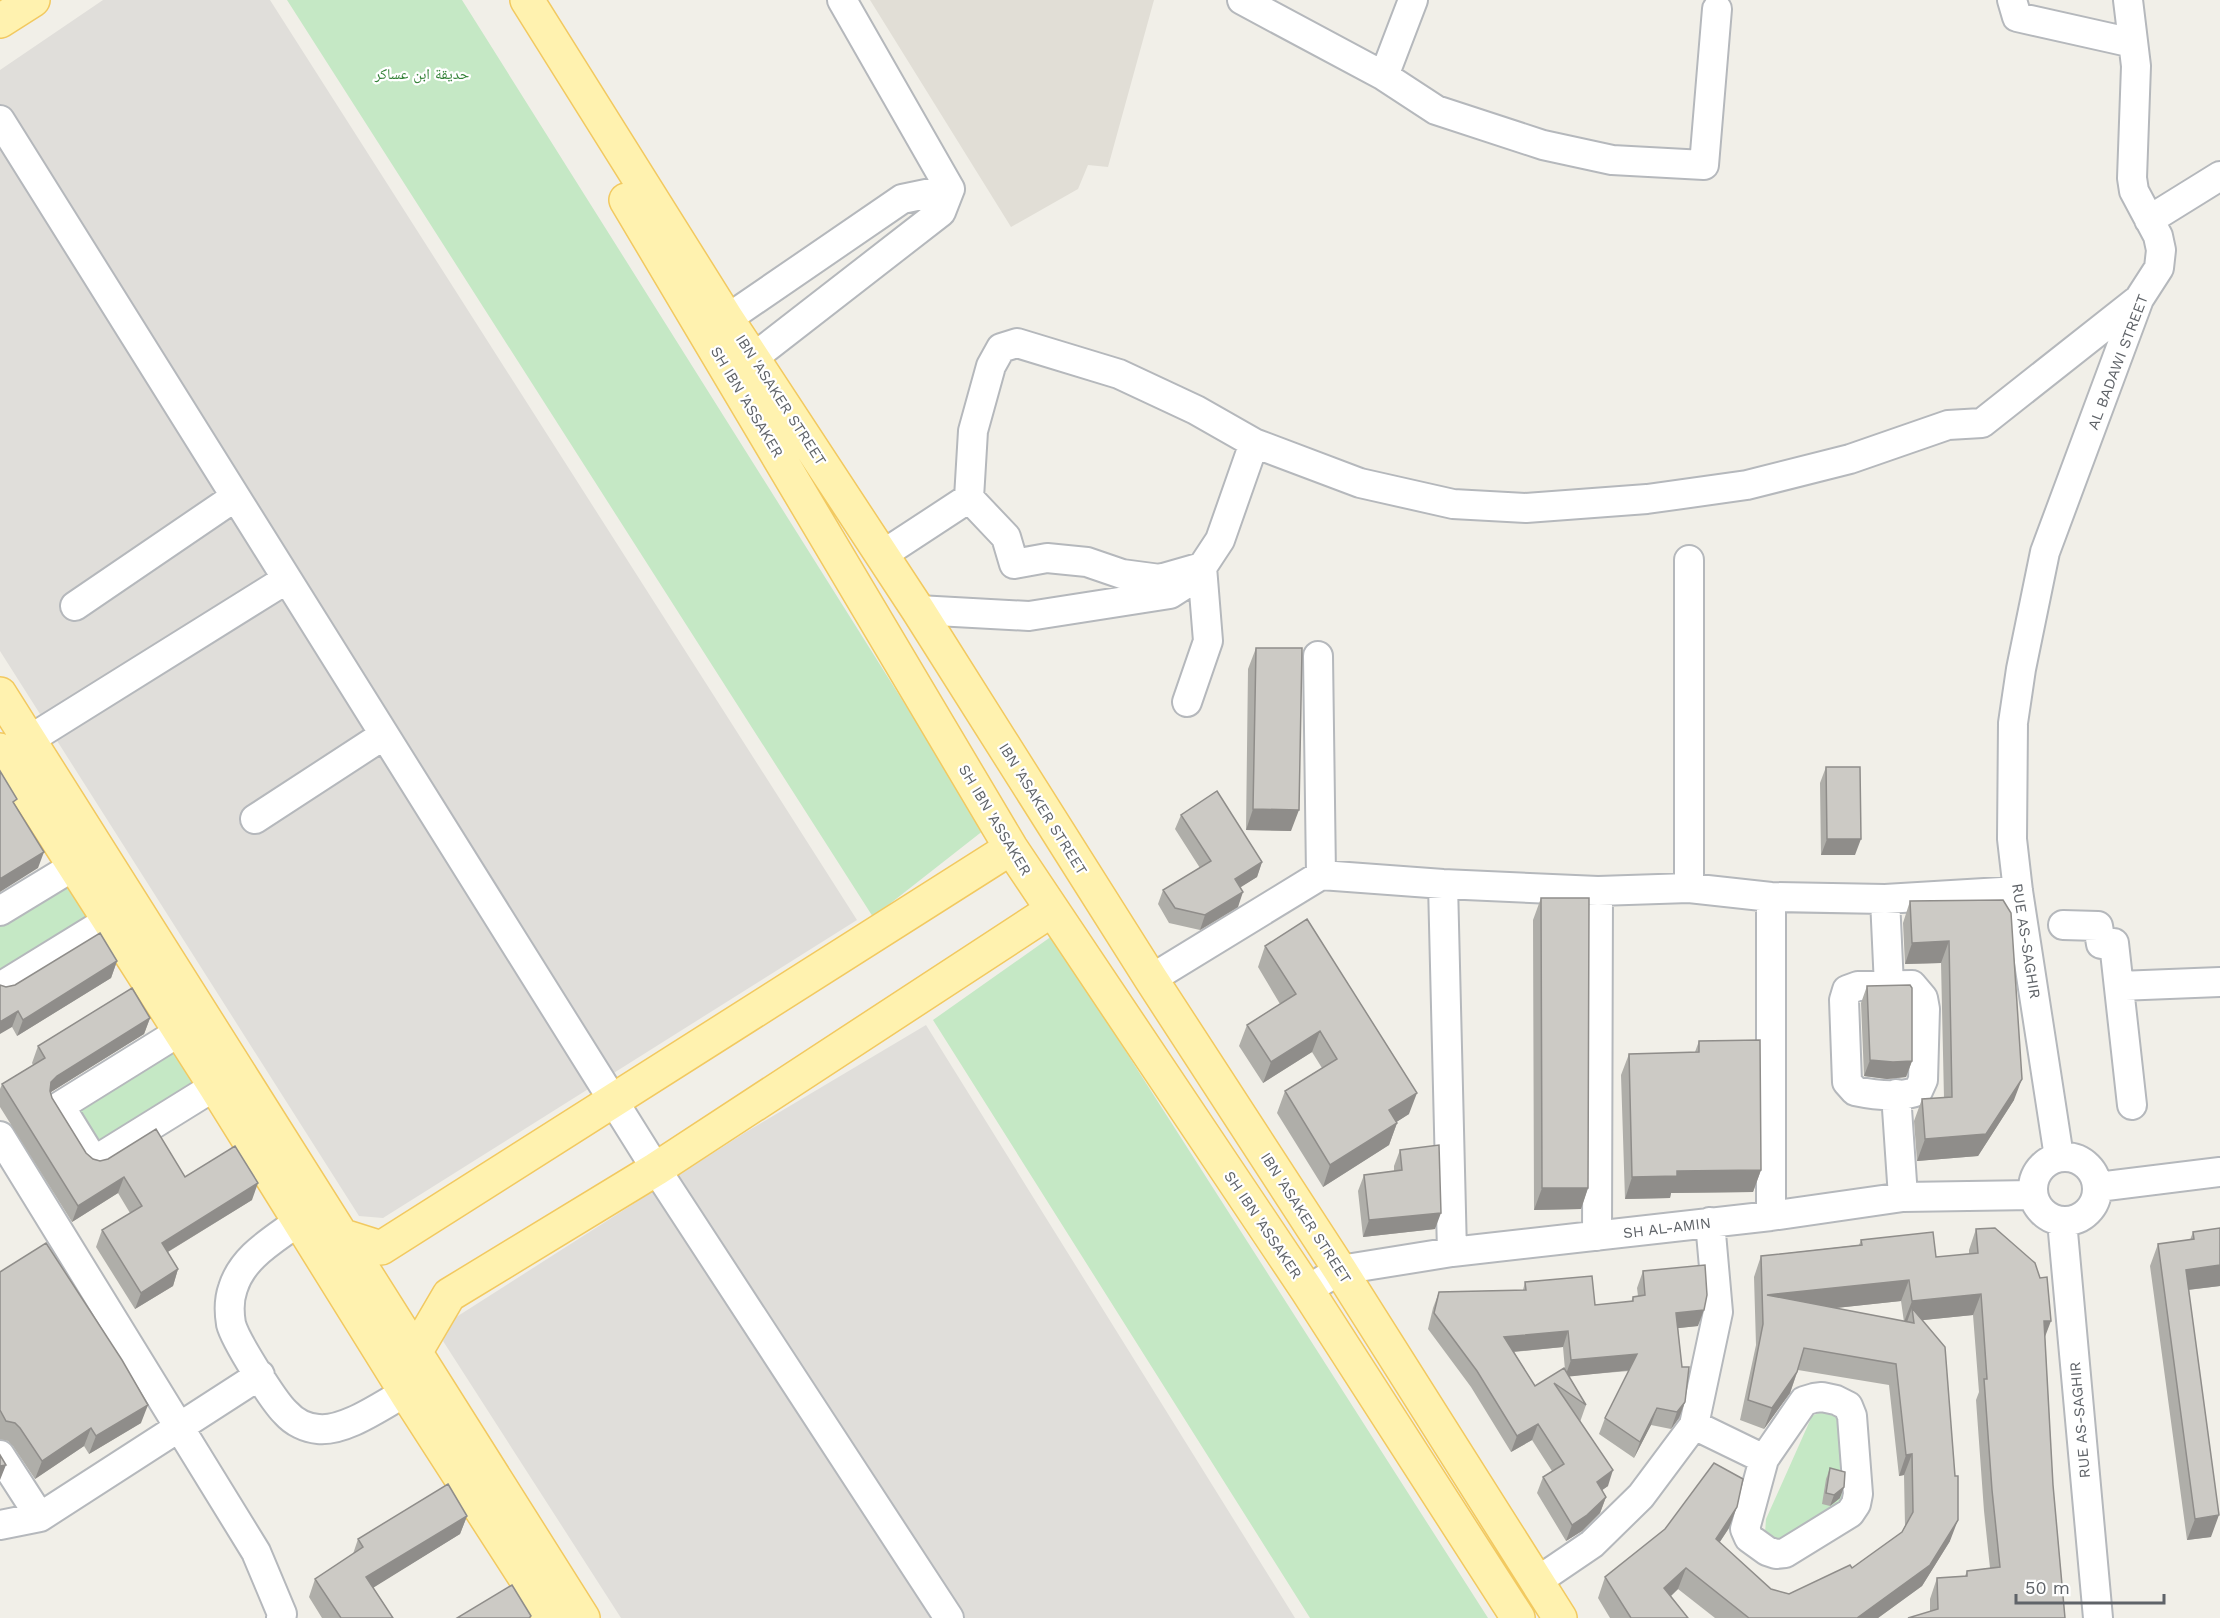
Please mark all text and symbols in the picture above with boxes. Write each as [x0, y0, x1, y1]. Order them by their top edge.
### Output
park label: حديقة ابن عساكر [374, 65, 470, 84]
street label: AL BADAWI STREET [2084, 292, 2152, 432]
street label: IBN 'ASAKER STREET [732, 331, 830, 469]
street label: SH IBN 'ASSAKER [707, 343, 787, 461]
street label: IBN 'ASAKER STREET [995, 740, 1091, 878]
street label: SH IBN 'ASSAKER [955, 761, 1035, 879]
street label: RUE AS-SAGHIR [2008, 882, 2044, 1000]
street label: IBN 'ASAKER STREET [1257, 1149, 1355, 1287]
street label: SH IBN 'ASSAKER [1220, 1168, 1306, 1282]
street label: SH AL-AMIN [1622, 1214, 1712, 1242]
street label: RUE AS-SAGHIR [2066, 1361, 2094, 1479]
scale bar [2016, 1567, 2164, 1605]
text: 50 m [2025, 1577, 2070, 1598]

